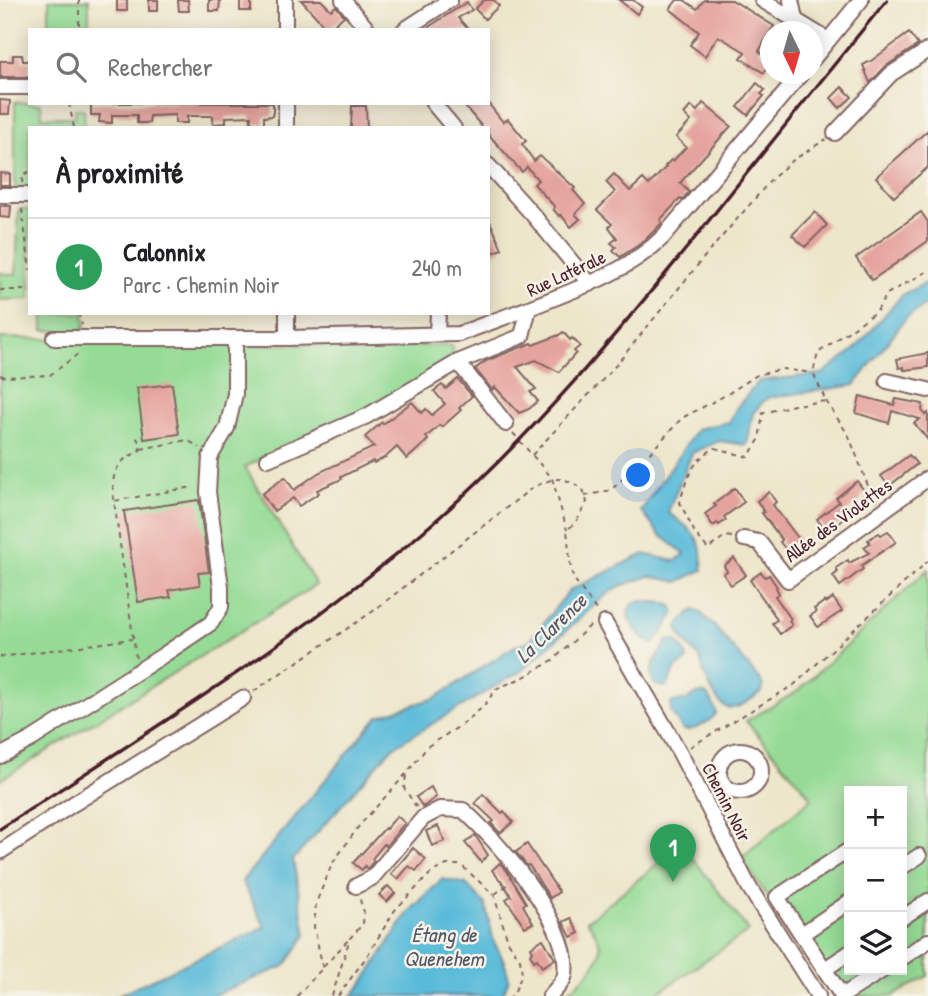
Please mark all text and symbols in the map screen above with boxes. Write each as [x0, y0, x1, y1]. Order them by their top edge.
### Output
north arrow [760, 21, 823, 84]
search box [28, 28, 490, 105]
icon: search [52, 48, 90, 86]
text: Rechercher [108, 49, 213, 84]
text: À proximité [56, 152, 184, 192]
text: Calonnix [123, 234, 206, 269]
street label: Rue Latérale [522, 243, 610, 303]
text: 1 [75, 252, 83, 283]
text: 240 m [411, 252, 462, 283]
text: Parc · Chemin Noir [123, 269, 279, 300]
your location [621, 458, 655, 492]
street label: Allée des Violettes [779, 472, 897, 568]
water label: La Clarence [509, 586, 594, 669]
street label: Chemin Noir [696, 758, 758, 847]
map controls [844, 786, 907, 975]
button: + [844, 786, 907, 849]
pin: 1 [650, 824, 696, 882]
button: − [844, 849, 907, 912]
button: layers [844, 912, 907, 975]
water label: Étang de Quenehem [404, 920, 485, 973]

